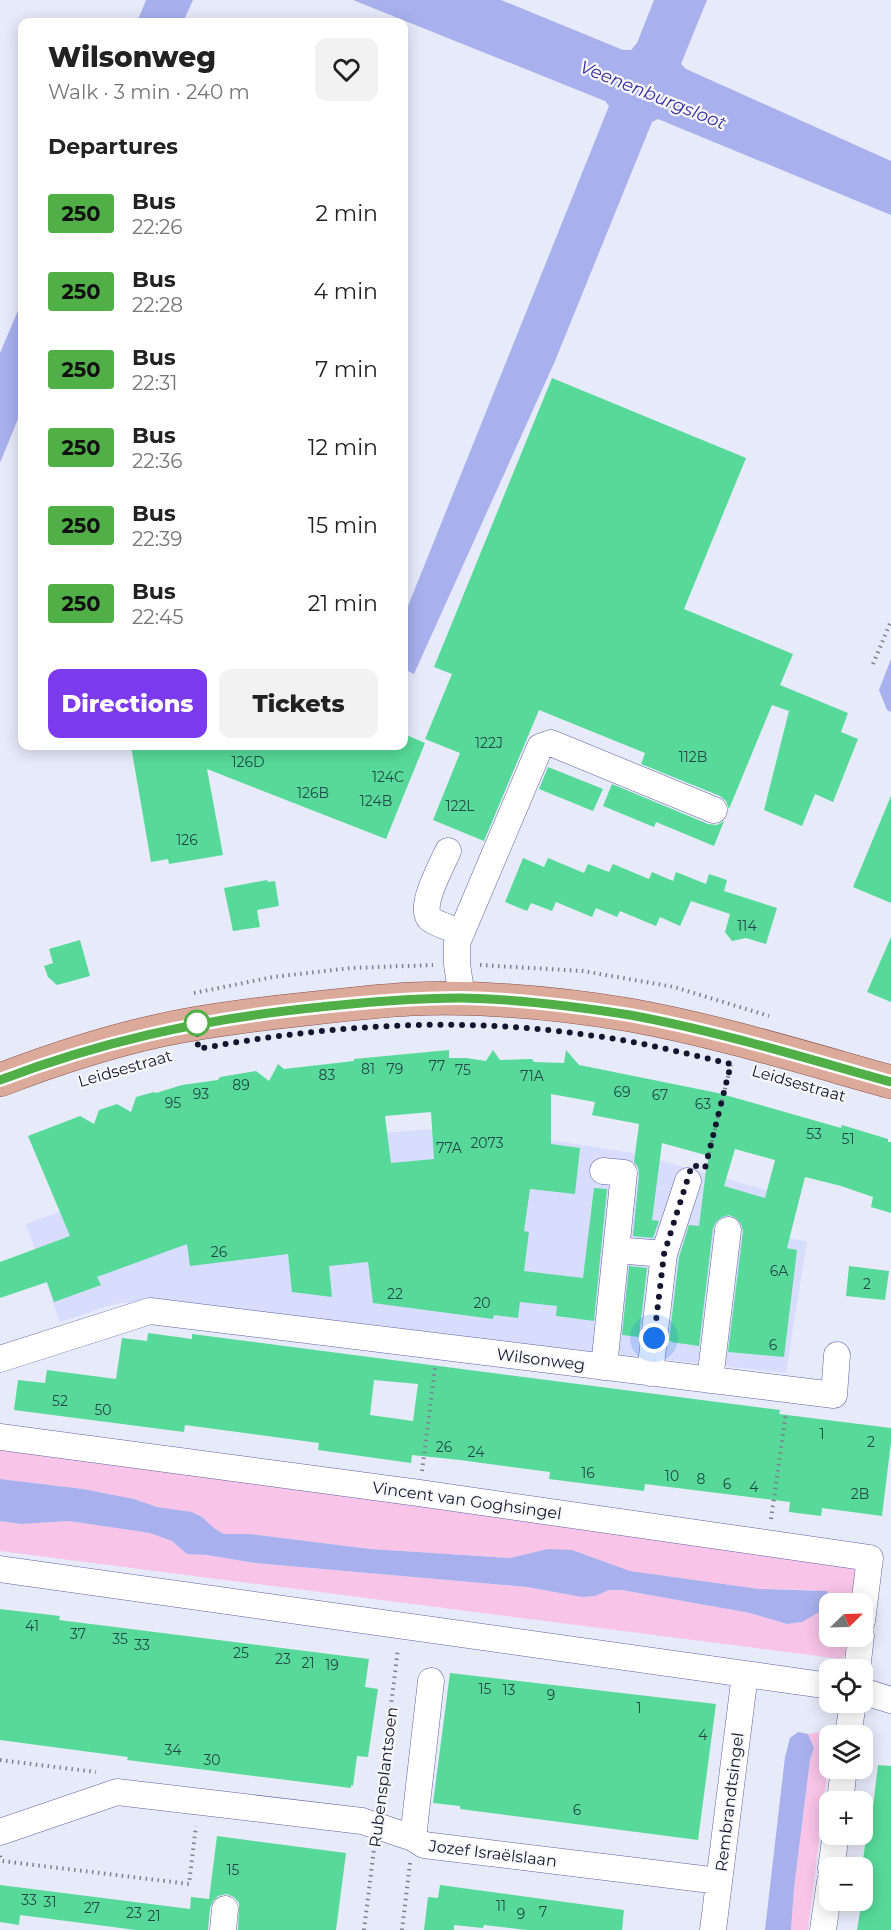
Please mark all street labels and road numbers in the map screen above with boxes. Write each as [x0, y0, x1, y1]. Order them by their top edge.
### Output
street label: Leidsestraat [76, 1046, 175, 1091]
street label: Leidsestraat [750, 1061, 849, 1106]
street label: Wilsonweg [496, 1345, 586, 1374]
street label: Vincent van Goghsingel [371, 1478, 563, 1523]
street label: Rubensplantsoen [365, 1706, 402, 1849]
street label: Rembrandtsingel [712, 1731, 747, 1873]
street label: Jozef Israëlslaan [427, 1836, 558, 1871]

